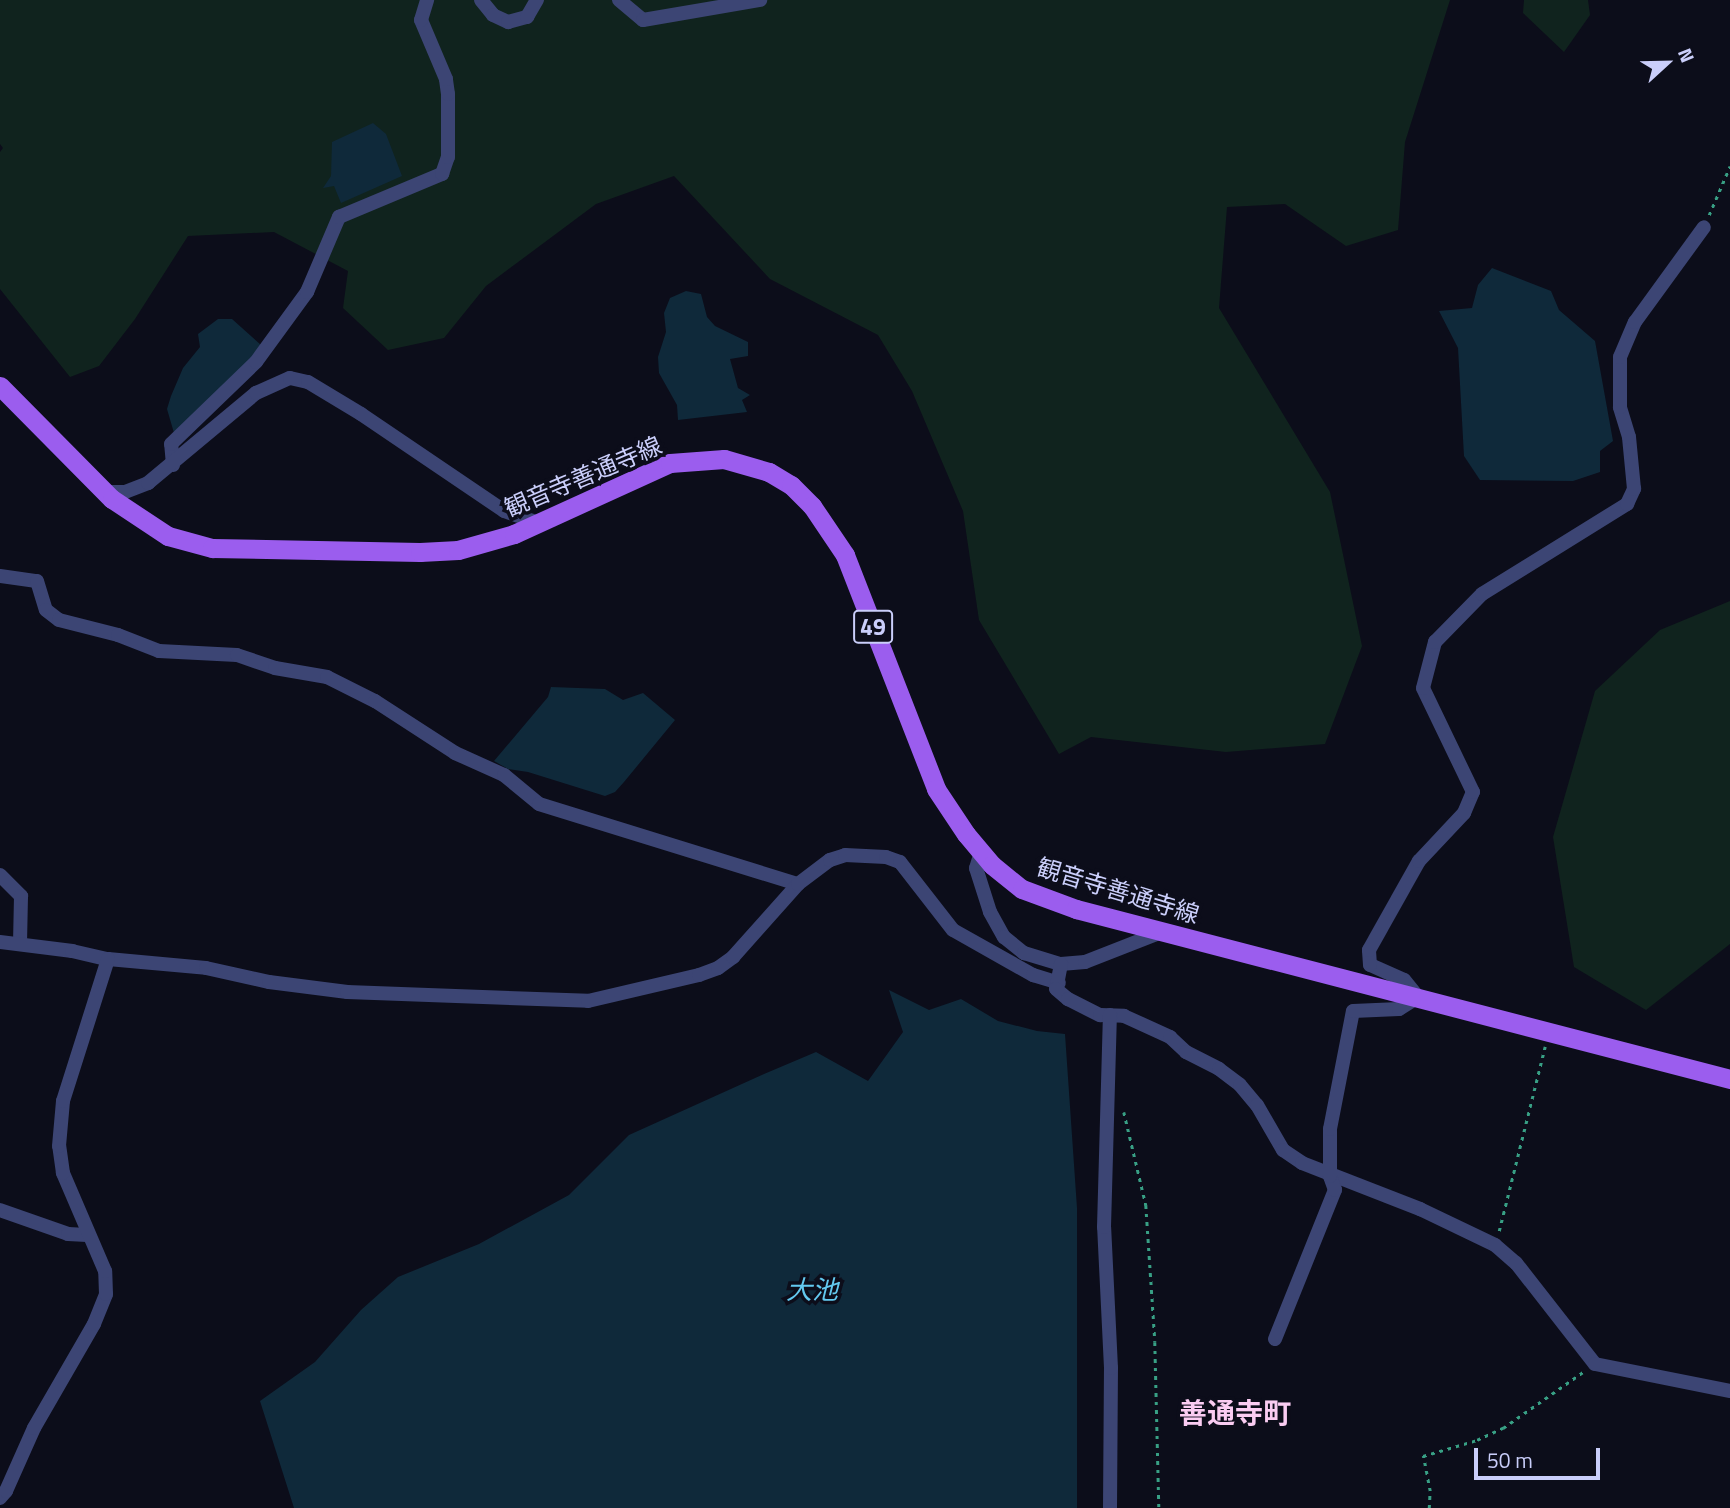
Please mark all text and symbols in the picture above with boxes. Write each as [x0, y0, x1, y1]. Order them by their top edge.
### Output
north arrow [1632, 28, 1702, 98]
text: N [1671, 43, 1703, 66]
street label: 観音寺善通寺線 [500, 431, 666, 523]
road number: 49 [852, 608, 894, 646]
street label: 観音寺善通寺線 [1033, 853, 1203, 929]
water label: 大池 [786, 1274, 838, 1306]
district label: 善通寺町 [1179, 1396, 1291, 1430]
scale bar [1478, 1434, 1604, 1478]
text: 50 m [1487, 1444, 1533, 1476]

